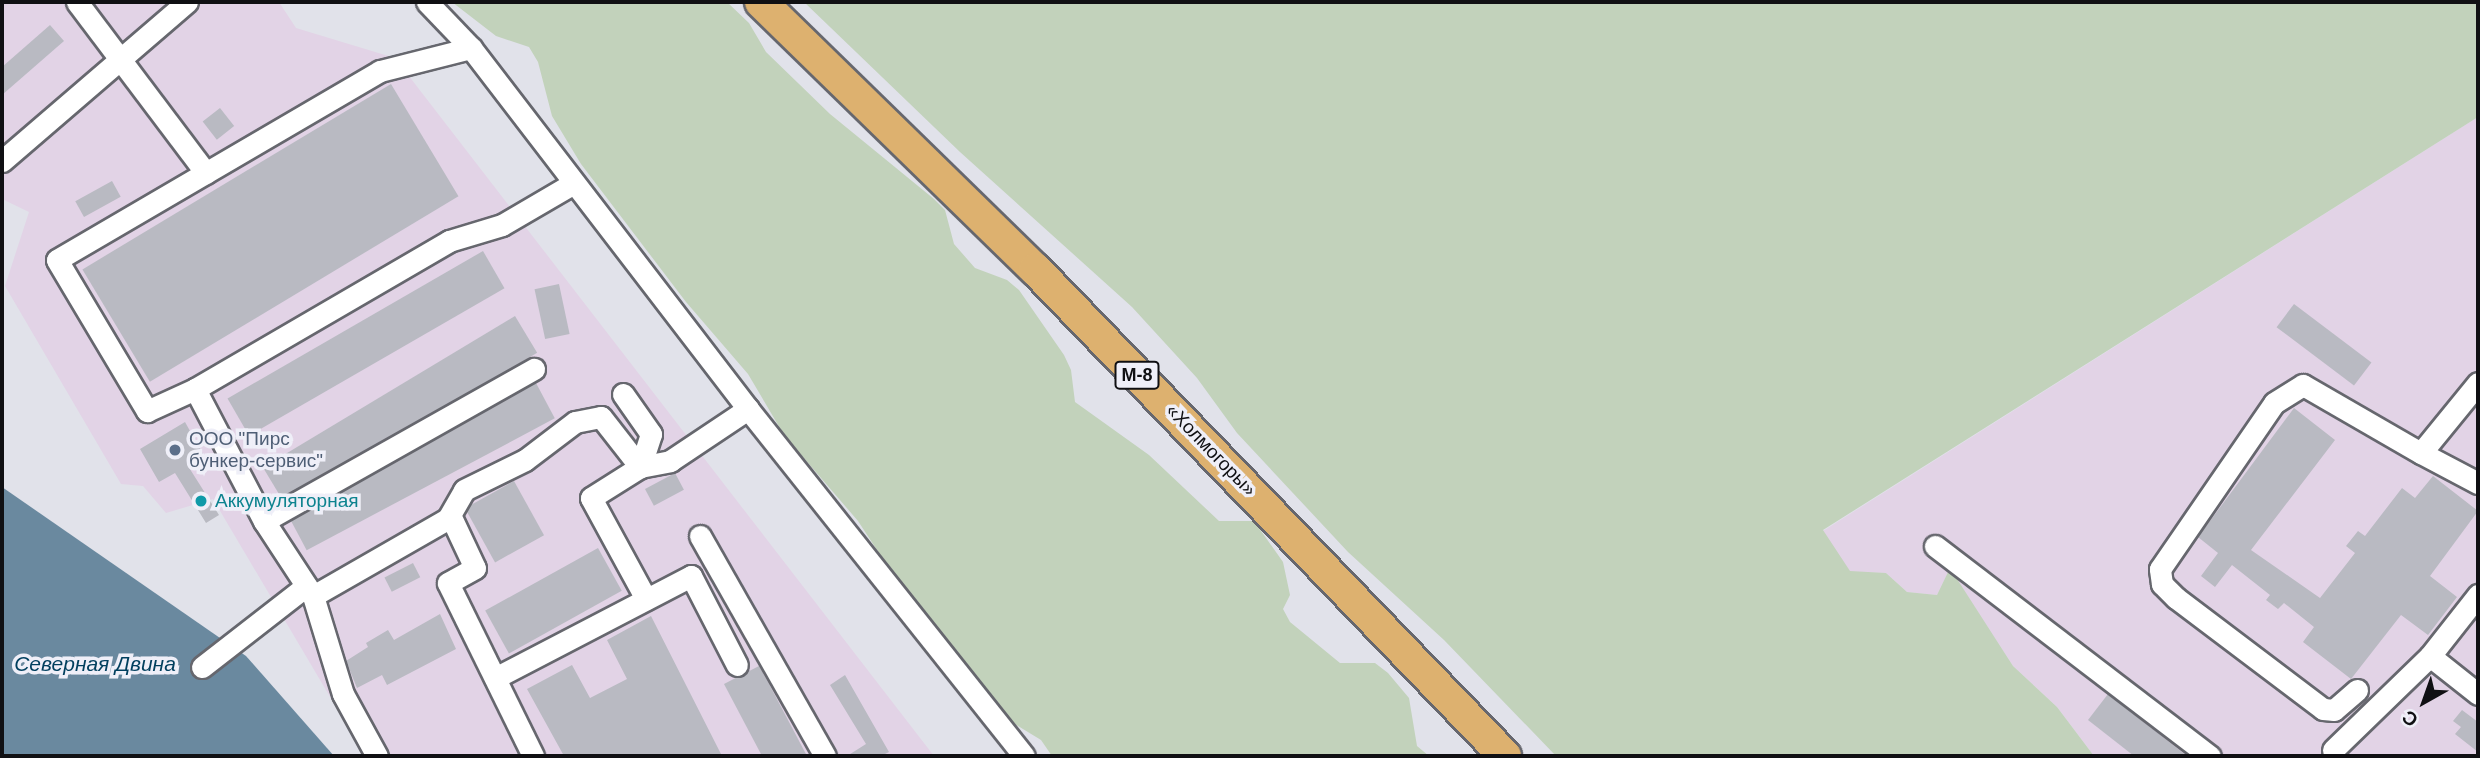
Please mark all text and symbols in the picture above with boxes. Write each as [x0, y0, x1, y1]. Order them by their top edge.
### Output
road number: М-8 [1114, 360, 1160, 390]
street label: «Холмогоры» [1161, 399, 1261, 501]
place label: ООО "Пирс бункер-сервис" [189, 428, 323, 472]
marker: ООО "Пирс бункер-сервис" [167, 442, 183, 458]
place label: Аккумуляторная [215, 490, 359, 512]
marker: Аккумуляторная [193, 493, 209, 509]
water label: Северная Двина [14, 651, 176, 677]
north arrow [2389, 667, 2459, 737]
text: С [2398, 706, 2422, 731]

